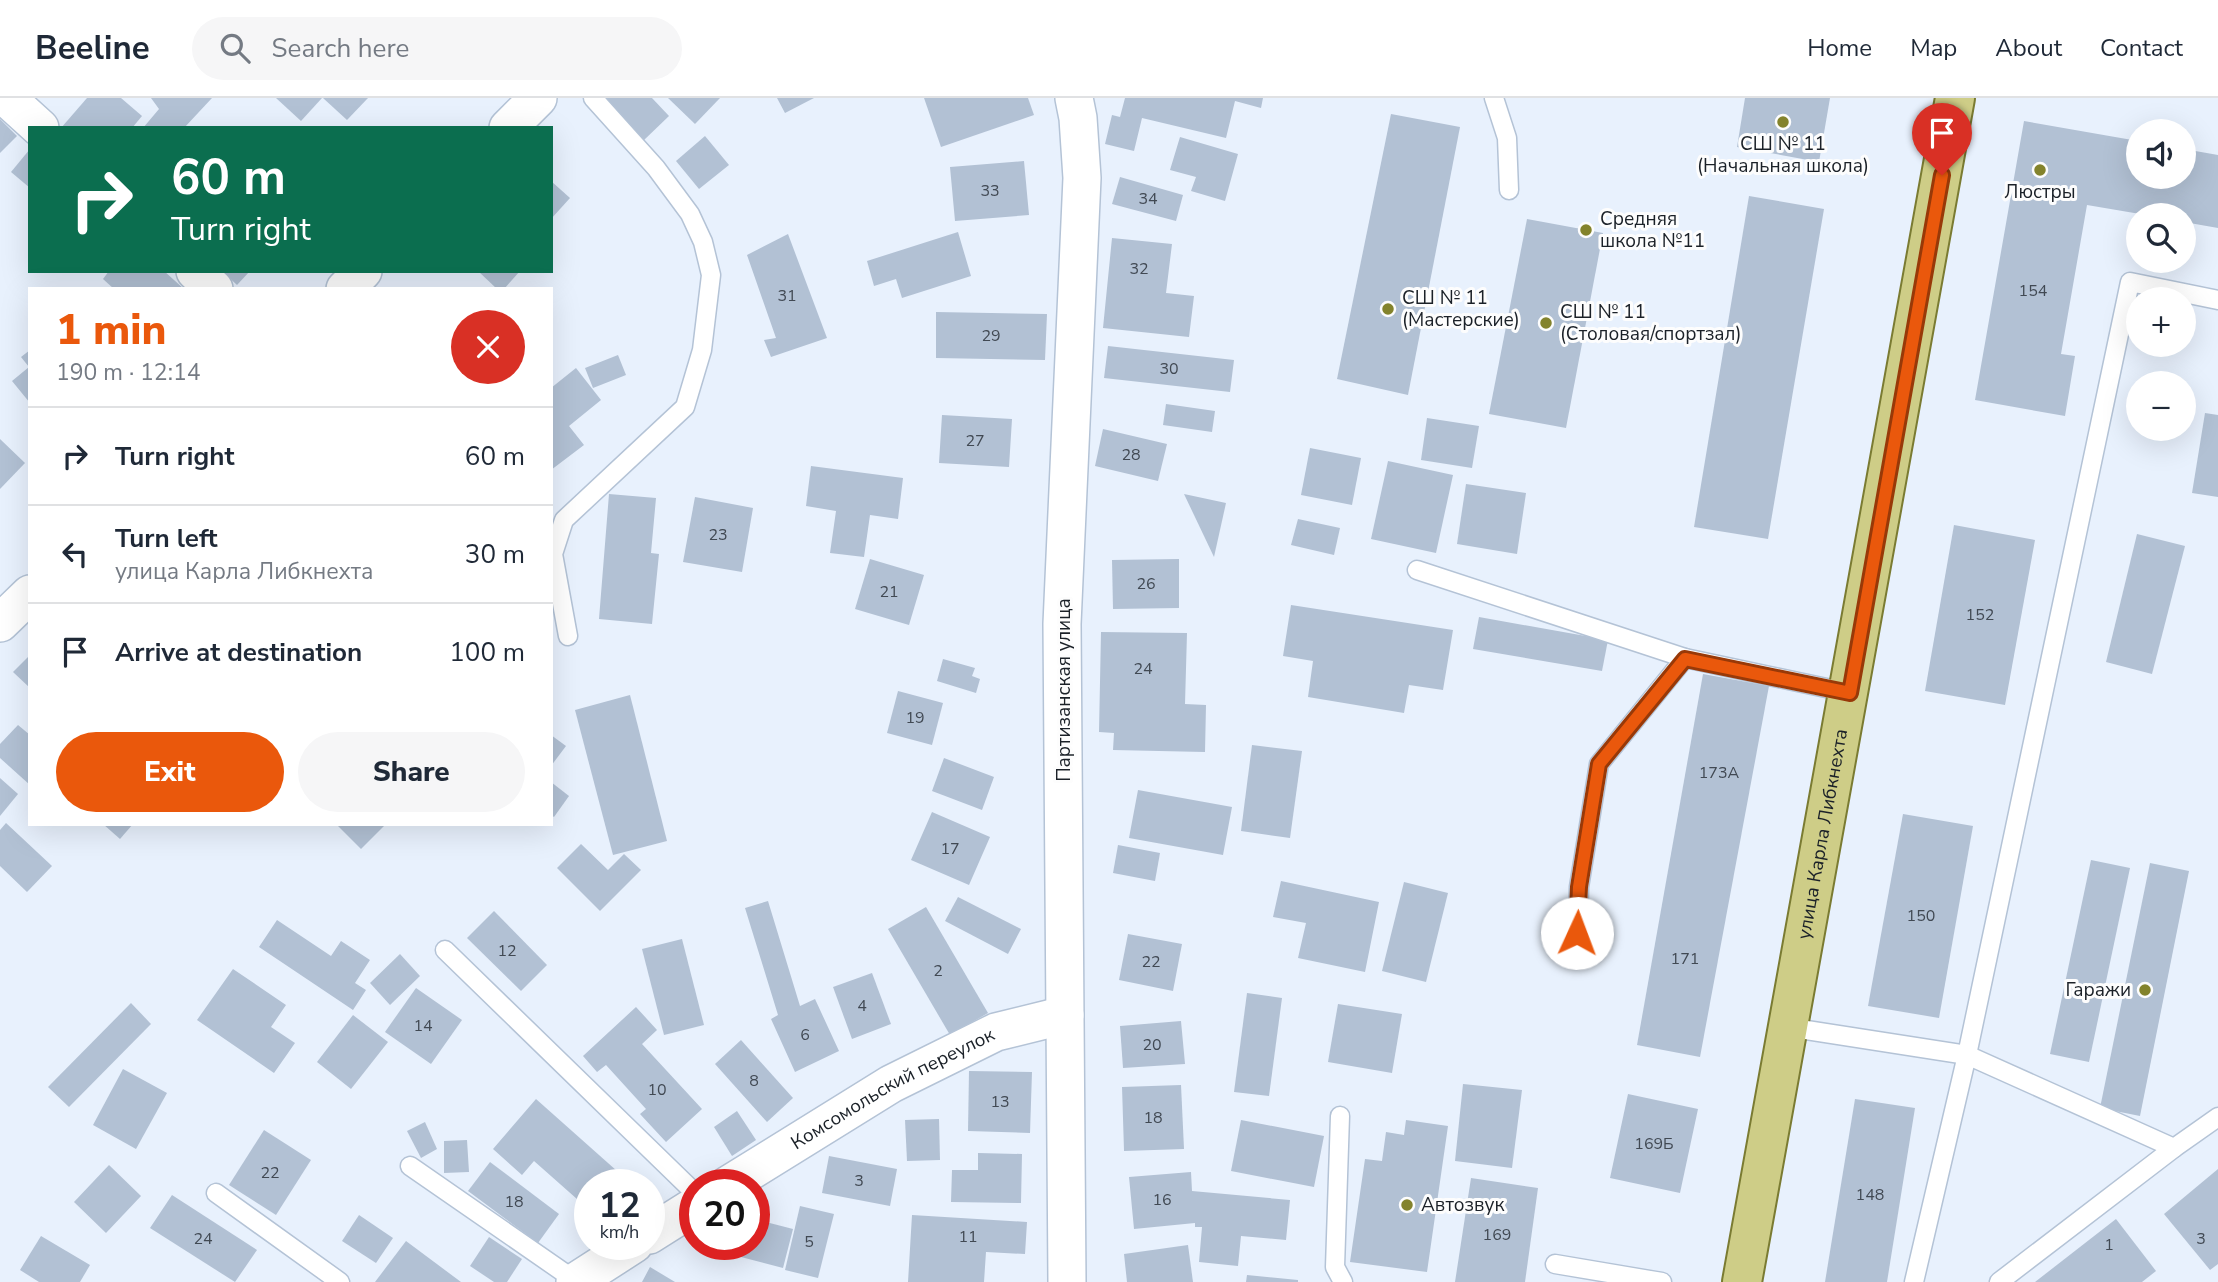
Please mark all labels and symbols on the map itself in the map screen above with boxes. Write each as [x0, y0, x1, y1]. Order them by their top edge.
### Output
pin [1912, 103, 1972, 175]
marker: СШ № 11 (Начальная школа) [1775, 114, 1791, 130]
place label: СШ № 11 (Начальная школа) [1697, 131, 1869, 179]
marker: Люстры [2032, 162, 2048, 178]
place label: Люстры [2004, 179, 2076, 205]
house number: 33 [980, 180, 1000, 202]
house number: 34 [1138, 188, 1158, 210]
place label: Средняя школа №11 [1600, 206, 1705, 254]
marker: Средняя школа №11 [1578, 222, 1594, 238]
house number: 32 [1129, 258, 1149, 280]
house number: 154 [2019, 280, 2048, 302]
house number: 31 [777, 285, 797, 307]
place label: СШ № 11 (Мастерские) [1402, 285, 1520, 333]
place label: СШ № 11 (Столовая/спортзал) [1560, 299, 1742, 347]
marker: СШ № 11 (Мастерские) [1380, 301, 1396, 317]
marker: СШ № 11 (Столовая/спортзал) [1538, 315, 1554, 331]
house number: 29 [981, 325, 1001, 347]
house number: 30 [1159, 358, 1179, 380]
house number: 27 [965, 430, 985, 452]
house number: 28 [1121, 444, 1141, 466]
house number: 23 [708, 524, 728, 546]
house number: 26 [1136, 573, 1156, 595]
house number: 21 [879, 581, 899, 603]
street label: Партизанская улица [1051, 598, 1077, 782]
house number: 152 [1966, 604, 1994, 626]
house number: 24 [1133, 658, 1153, 680]
house number: 19 [905, 707, 925, 729]
street label: улица Карла Либкнехта [1791, 727, 1854, 942]
house number: 173А [1699, 762, 1740, 784]
house number: 17 [940, 838, 960, 860]
position arrow [1540, 896, 1614, 970]
house number: 150 [1907, 905, 1935, 927]
house number: 12 [497, 940, 517, 962]
house number: 171 [1671, 948, 1699, 970]
house number: 22 [1141, 951, 1161, 973]
house number: 2 [933, 960, 943, 982]
place label: Гаражи [2066, 977, 2131, 1003]
marker: Гаражи [2137, 982, 2153, 998]
house number: 4 [857, 995, 867, 1017]
house number: 14 [413, 1015, 433, 1037]
street label: Комсомольский переулок [786, 1022, 999, 1156]
house number: 6 [800, 1024, 810, 1046]
house number: 20 [1142, 1034, 1162, 1056]
house number: 8 [749, 1070, 759, 1092]
house number: 10 [647, 1079, 667, 1101]
house number: 13 [990, 1091, 1010, 1113]
house number: 18 [1143, 1107, 1163, 1129]
house number: 169Б [1634, 1133, 1674, 1155]
house number: 22 [260, 1162, 280, 1184]
speed limit sign: 20 [679, 1169, 770, 1260]
house number: 3 [854, 1170, 864, 1192]
house number: 148 [1856, 1184, 1884, 1206]
house number: 16 [1152, 1189, 1172, 1211]
house number: 18 [504, 1191, 524, 1213]
place label: Автозвук [1421, 1192, 1504, 1218]
marker: Автозвук [1399, 1197, 1415, 1213]
house number: 169 [1483, 1224, 1511, 1246]
house number: 11 [958, 1226, 978, 1248]
house number: 24 [193, 1228, 213, 1250]
house number: 3 [2196, 1228, 2206, 1250]
house number: 5 [804, 1231, 814, 1253]
house number: 1 [2104, 1234, 2114, 1256]

